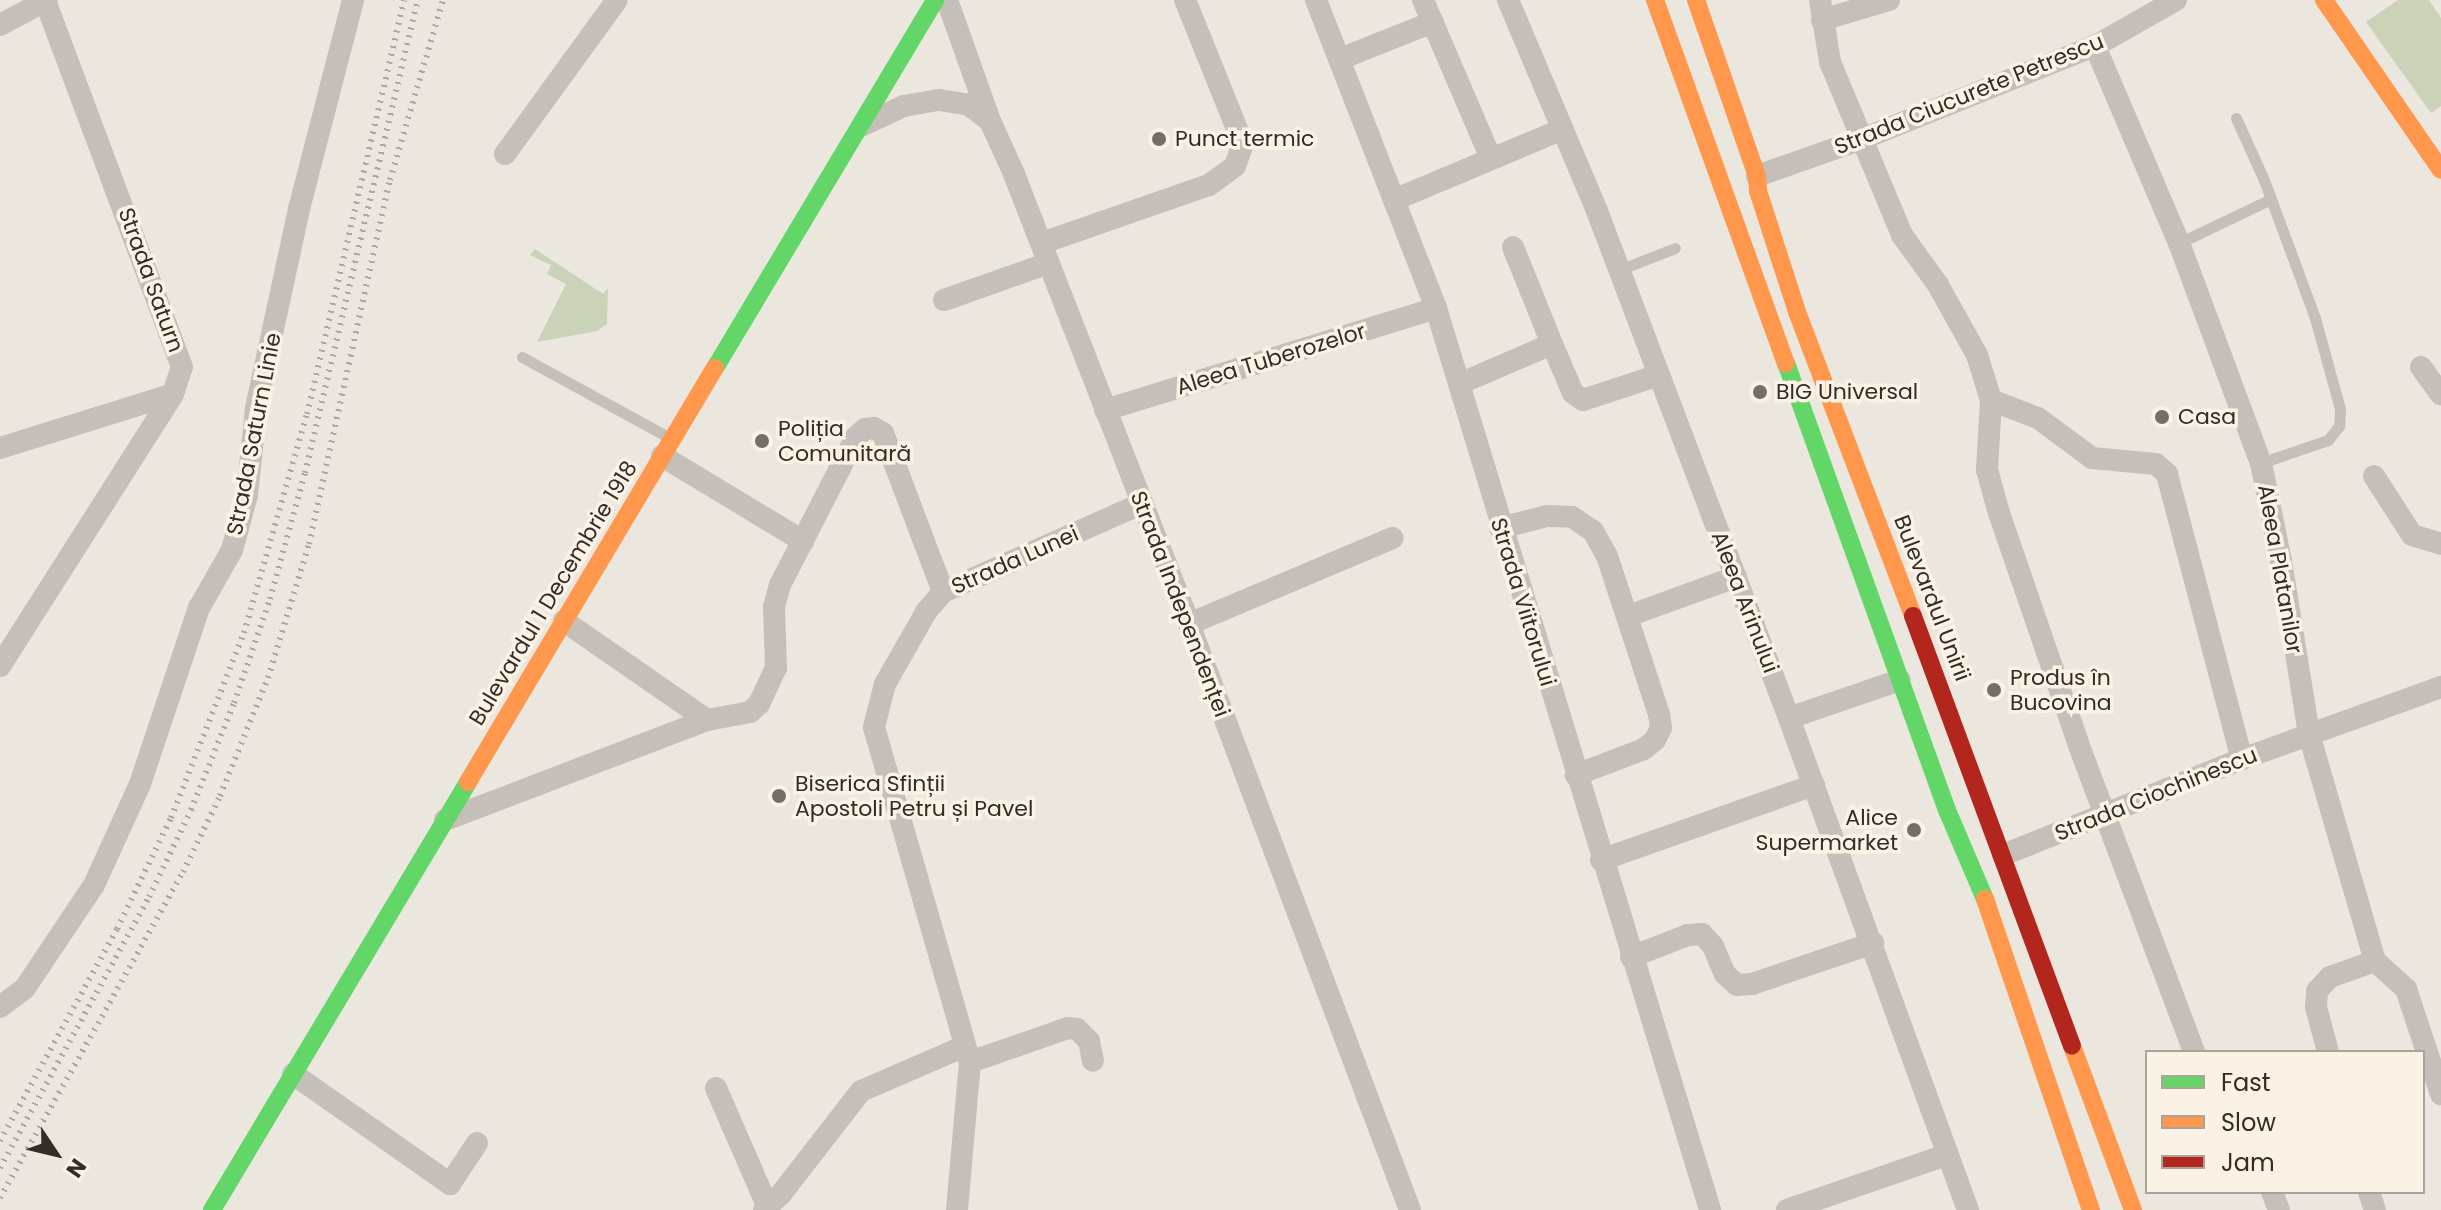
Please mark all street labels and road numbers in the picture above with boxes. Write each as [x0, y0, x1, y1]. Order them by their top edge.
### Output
street label: Strada Ciucurete Petrescu [1831, 28, 2107, 160]
street label: Strada Saturn [113, 204, 189, 356]
street label: Aleea Tuberozelor [1173, 318, 1369, 400]
street label: Strada Saturn Linie [221, 331, 287, 537]
street label: Bulevardul 1 Decembrie 1918 [463, 456, 643, 730]
street label: Aleea Platanilor [2252, 482, 2308, 656]
street label: Strada Independenței [1125, 487, 1235, 721]
street label: Bulevardul Unirii [1888, 511, 1976, 685]
street label: Strada Viitorului [1485, 515, 1561, 689]
street label: Strada Lunei [947, 520, 1083, 600]
street label: Aleea Arinului [1706, 527, 1784, 677]
street label: Strada Ciochinescu [2051, 741, 2261, 847]

